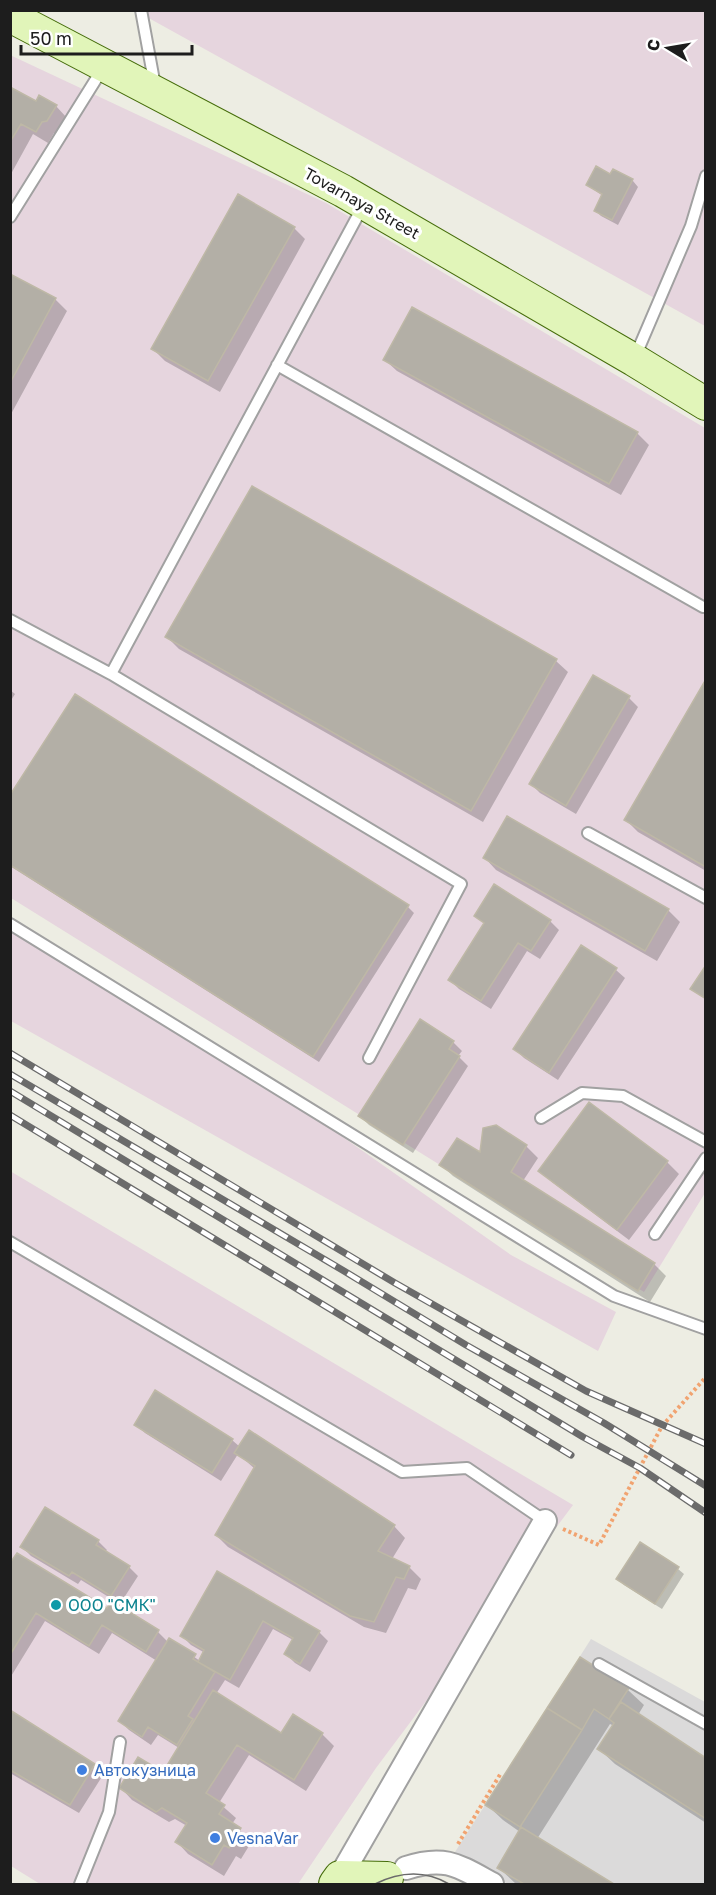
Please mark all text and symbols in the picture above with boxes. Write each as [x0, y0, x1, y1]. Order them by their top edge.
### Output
scale bar [21, 18, 192, 56]
north arrow [638, 18, 698, 78]
text: 50 m [30, 27, 72, 49]
text: С [642, 38, 664, 53]
street label: Tovarnaya Street [301, 163, 423, 243]
place label: ООО "СМК" [68, 1595, 156, 1615]
marker: ООО "СМК" [49, 1598, 63, 1612]
place label: Автокузница [94, 1760, 196, 1780]
marker: Автокузница [75, 1763, 89, 1777]
place label: VesnaVar [227, 1828, 298, 1848]
marker: VesnaVar [208, 1831, 222, 1845]

